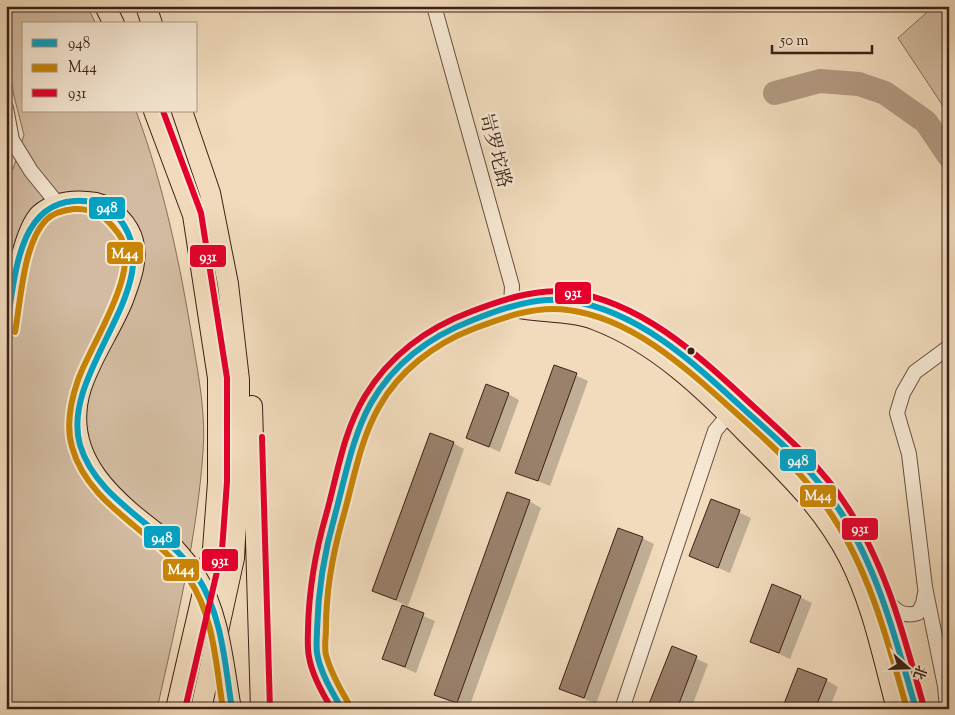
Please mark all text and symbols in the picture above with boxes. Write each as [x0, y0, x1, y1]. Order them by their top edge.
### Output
legend [22, 22, 198, 112]
scale bar [772, 22, 872, 54]
text: 50 m [779, 31, 809, 52]
text: 948 [68, 34, 90, 55]
text: M44 [68, 58, 97, 79]
text: 931 [68, 84, 86, 105]
street label: 岢罗坨路 [471, 111, 517, 191]
line badge: 948 [88, 196, 126, 220]
text: 948 [97, 199, 117, 219]
line badge: M44 [106, 241, 144, 265]
line badge: 931 [189, 244, 227, 268]
text: M44 [112, 245, 138, 265]
text: 931 [199, 248, 217, 268]
line badge: 931 [554, 281, 592, 305]
text: 931 [564, 284, 582, 304]
unlabelled marker [686, 346, 696, 356]
line badge: 948 [779, 448, 817, 472]
text: 948 [788, 452, 808, 472]
line badge: M44 [799, 484, 837, 508]
text: M44 [805, 487, 831, 507]
line badge: 931 [841, 517, 879, 541]
text: 931 [851, 520, 869, 540]
line badge: 948 [143, 525, 181, 549]
text: 948 [152, 529, 172, 549]
line badge: 931 [201, 548, 239, 572]
text: 931 [211, 552, 229, 572]
line badge: M44 [162, 558, 200, 582]
text: M44 [168, 561, 194, 581]
north arrow [882, 642, 932, 692]
text: 北 [907, 662, 930, 682]

